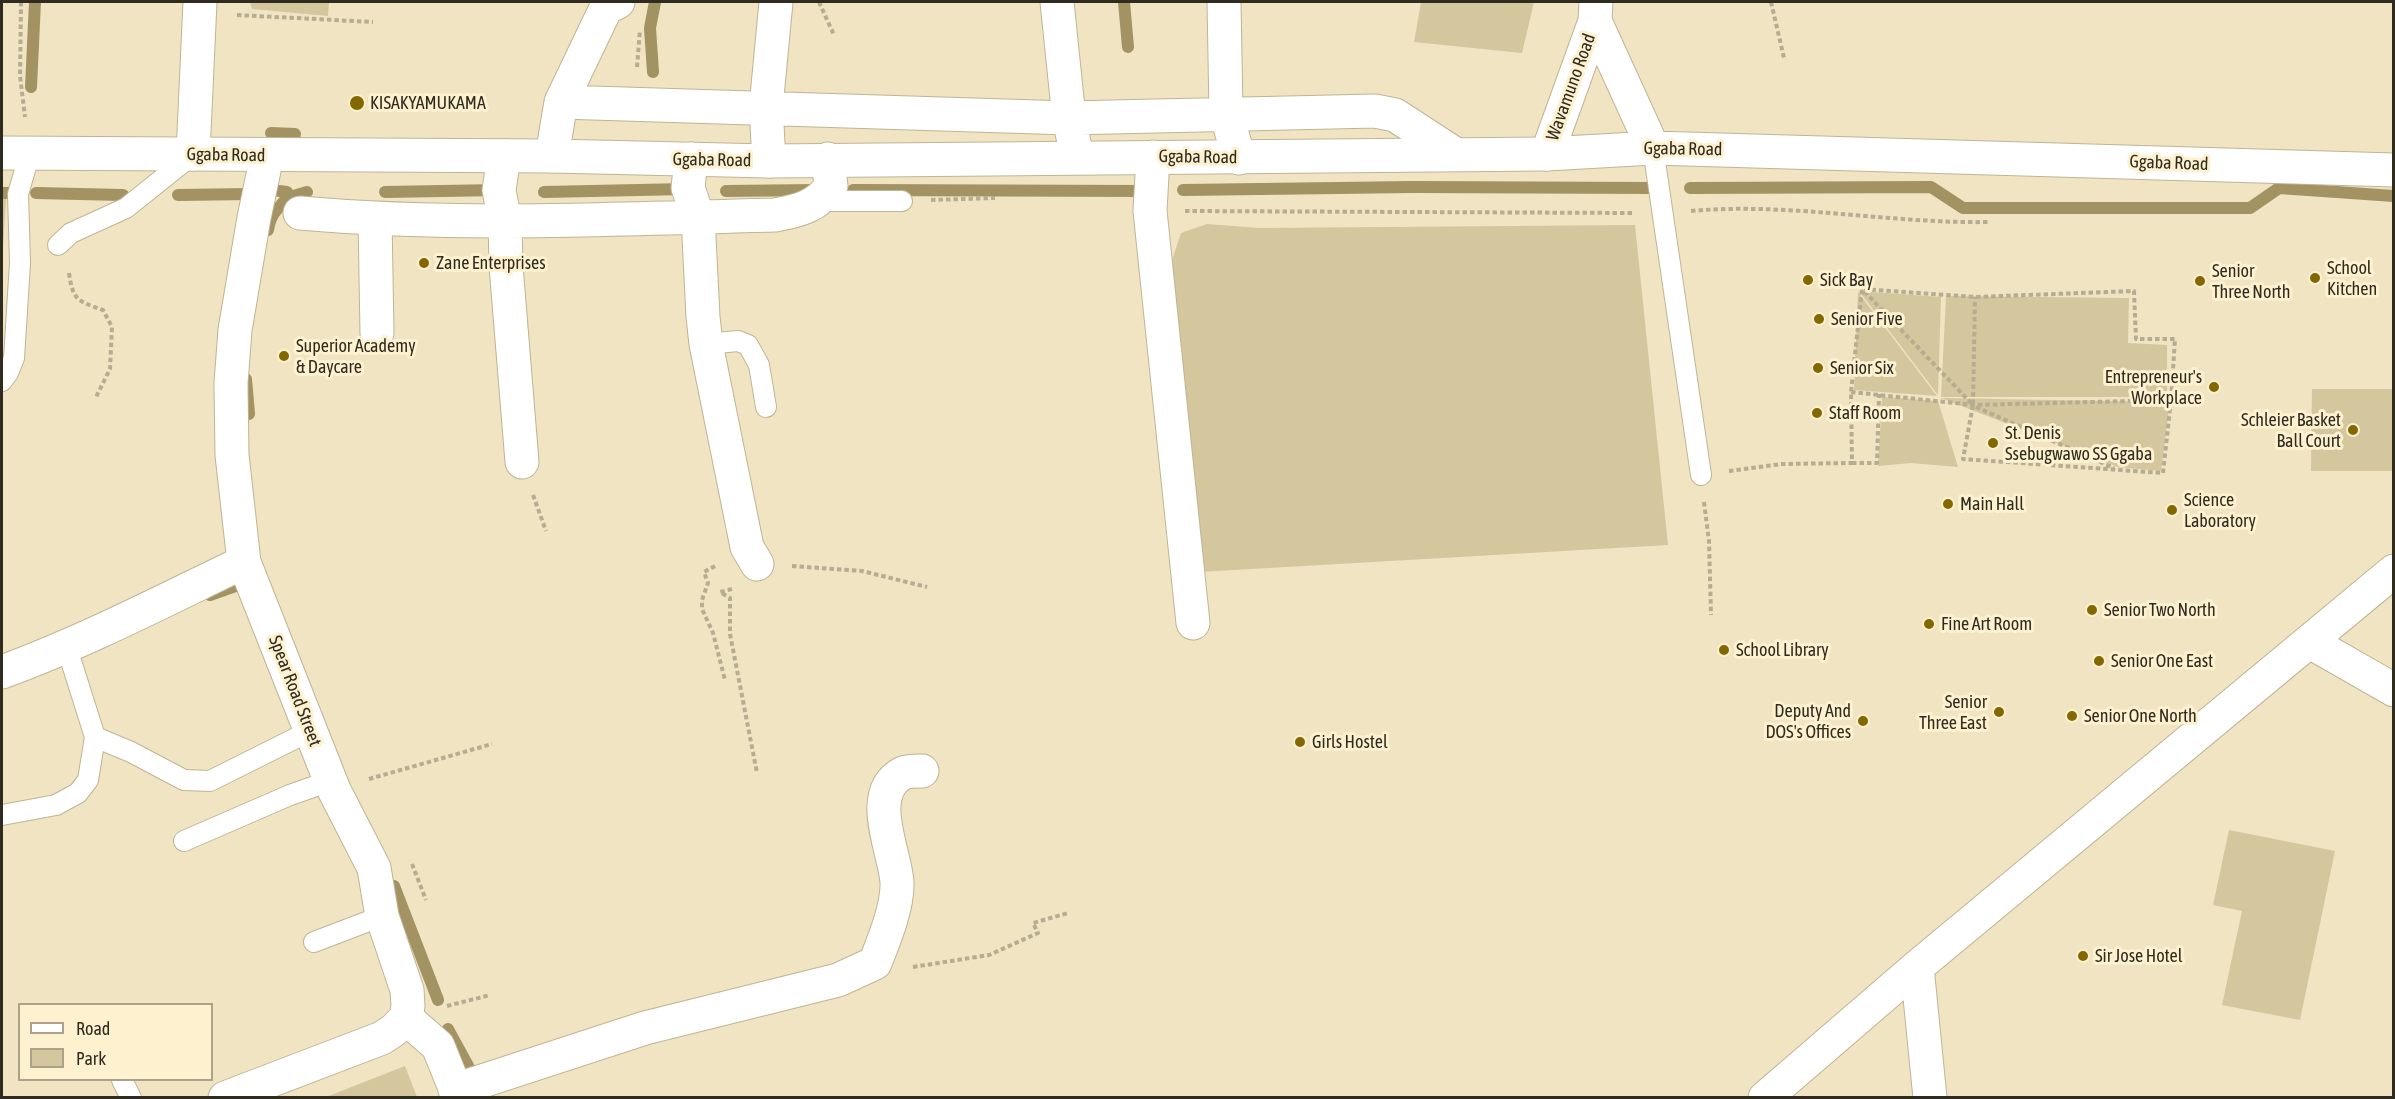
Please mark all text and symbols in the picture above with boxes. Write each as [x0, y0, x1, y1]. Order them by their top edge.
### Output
street label: Wavamuno Road [1542, 31, 1600, 143]
place label: KISAKYAMUKAMA [370, 92, 486, 114]
marker: KISAKYAMUKAMA [348, 94, 366, 112]
street label: Ggaba Road [1643, 138, 1723, 160]
street label: Ggaba Road [186, 144, 266, 166]
street label: Ggaba Road [1158, 146, 1238, 168]
street label: Ggaba Road [672, 149, 752, 171]
street label: Ggaba Road [2129, 151, 2209, 175]
place label: Zane Enterprises [436, 252, 546, 274]
marker: Zane Enterprises [417, 256, 431, 270]
place label: School Kitchen [2327, 257, 2377, 300]
place label: Senior Three North [2212, 260, 2290, 302]
place label: Sick Bay [1820, 269, 1873, 291]
marker: School Kitchen [2308, 271, 2322, 285]
marker: Sick Bay [1801, 273, 1815, 287]
marker: Senior Three North [2193, 274, 2207, 288]
place label: Senior Five [1831, 308, 1903, 330]
marker: Senior Five [1812, 312, 1826, 326]
place label: Superior Academy & Daycare [296, 335, 416, 378]
marker: Superior Academy & Daycare [277, 349, 291, 363]
place label: Senior Six [1830, 357, 1894, 379]
marker: Senior Six [1811, 361, 1825, 375]
place label: Entrepreneur's Workplace [2105, 366, 2202, 409]
marker: Entrepreneur's Workplace [2207, 380, 2221, 394]
place label: Staff Room [1829, 402, 1901, 424]
marker: Staff Room [1810, 406, 1824, 420]
place label: Schleier Basket Ball Court [2241, 409, 2341, 452]
place label: St. Denis Ssebugwawo SS Ggaba [2005, 422, 2152, 464]
marker: Schleier Basket Ball Court [2346, 423, 2360, 437]
marker: St. Denis Ssebugwawo SS Ggaba [1986, 436, 2000, 450]
place label: Science Laboratory [2184, 489, 2256, 532]
place label: Main Hall [1960, 493, 2024, 515]
marker: Main Hall [1941, 497, 1955, 511]
marker: Science Laboratory [2165, 503, 2179, 517]
place label: Senior Two North [2104, 599, 2216, 621]
marker: Senior Two North [2085, 603, 2099, 617]
place label: Fine Art Room [1941, 613, 2032, 635]
marker: Fine Art Room [1922, 617, 1936, 631]
street label: Spear Road Street [264, 633, 326, 749]
place label: School Library [1736, 639, 1829, 661]
marker: School Library [1717, 643, 1731, 657]
place label: Senior One East [2111, 650, 2213, 672]
marker: Senior One East [2092, 654, 2106, 668]
place label: Senior Three East [1919, 691, 1987, 734]
place label: Deputy And DOS's Offices [1765, 700, 1851, 742]
marker: Senior Three East [1992, 705, 2006, 719]
place label: Senior One North [2084, 705, 2197, 727]
marker: Senior One North [2065, 709, 2079, 723]
marker: Deputy And DOS's Offices [1856, 714, 1870, 728]
place label: Girls Hostel [1312, 731, 1388, 753]
marker: Girls Hostel [1293, 735, 1307, 749]
place label: Sir Jose Hotel [2095, 945, 2183, 967]
marker: Sir Jose Hotel [2076, 949, 2090, 963]
legend [18, 1003, 213, 1081]
text: Road [76, 1018, 110, 1039]
text: Park [76, 1048, 106, 1069]

